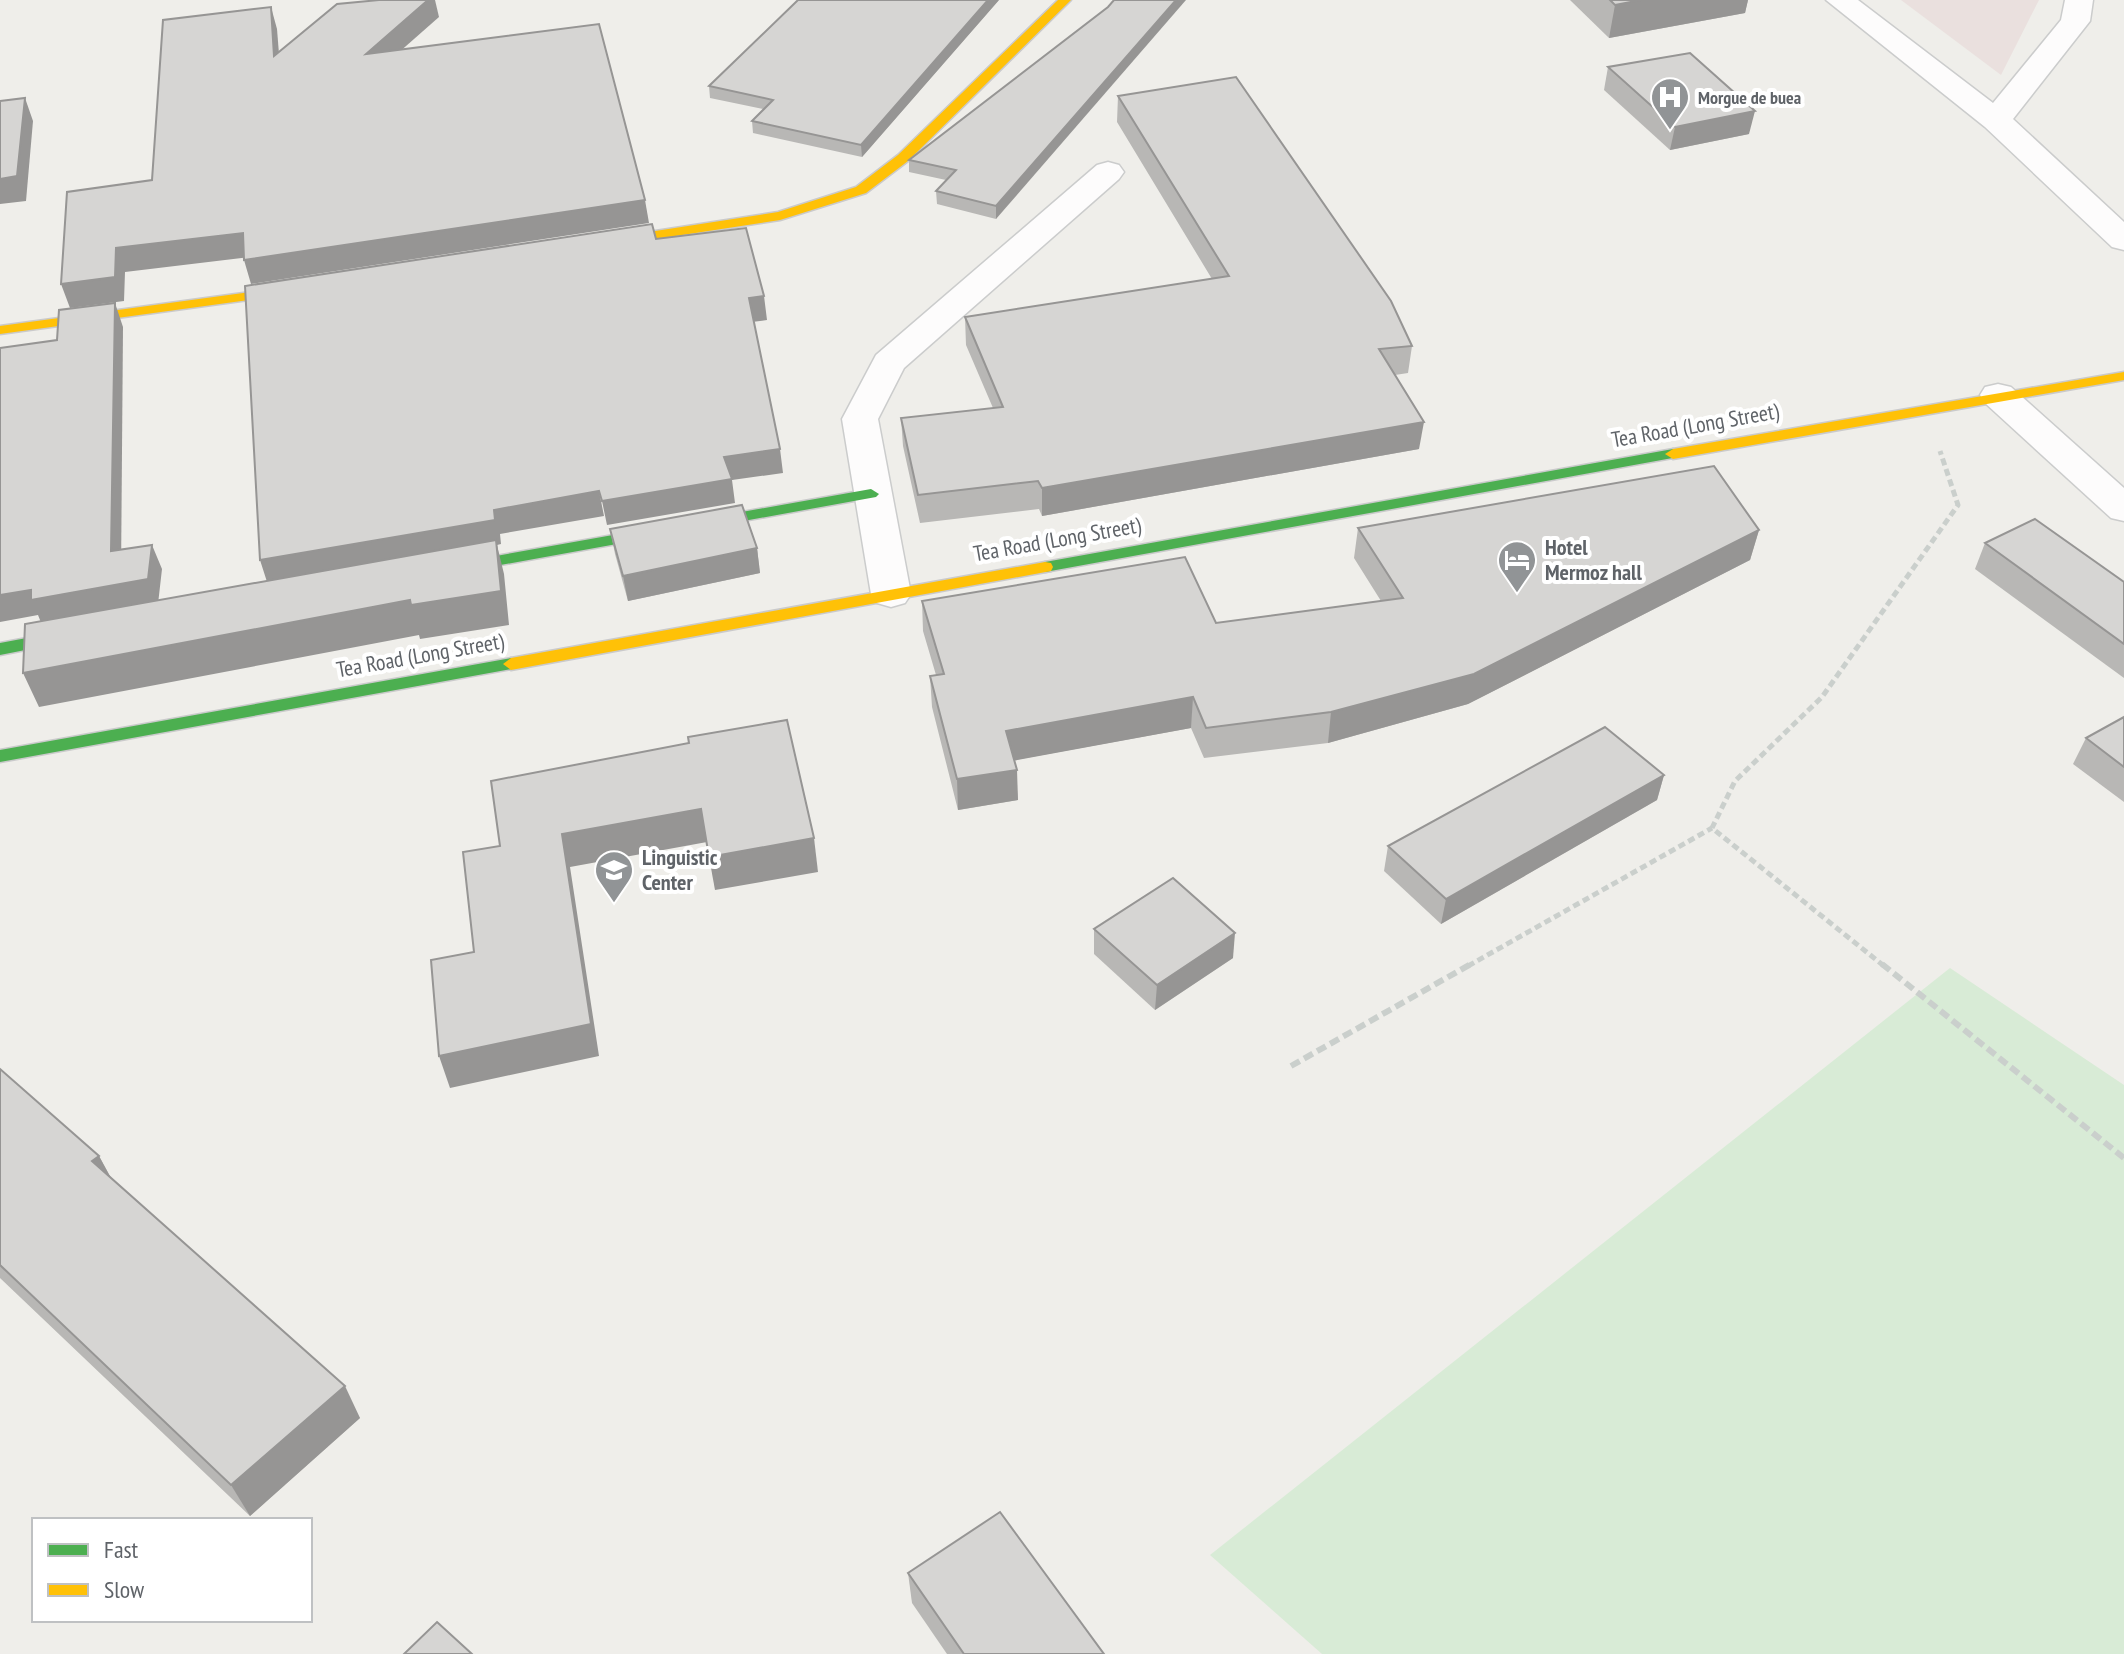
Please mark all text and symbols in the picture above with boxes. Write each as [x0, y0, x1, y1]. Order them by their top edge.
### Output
hospital icon: Morgue de buea [1649, 76, 1691, 131]
place label: Morgue de buea [1698, 86, 1801, 109]
street label: Tea Road (Long Street) [1609, 396, 1782, 454]
street label: Tea Road (Long Street) [971, 510, 1144, 568]
place label: Hotel Mermoz hall [1545, 533, 1642, 586]
hotel icon: Hotel Mermoz hall [1496, 539, 1538, 594]
street label: Tea Road (Long Street) [334, 626, 507, 684]
place label: Linguistic Center [642, 843, 718, 896]
school or university icon: Linguistic Center [593, 849, 635, 904]
legend [32, 1518, 312, 1622]
text: Fast [104, 1534, 139, 1565]
text: Slow [104, 1574, 145, 1605]

